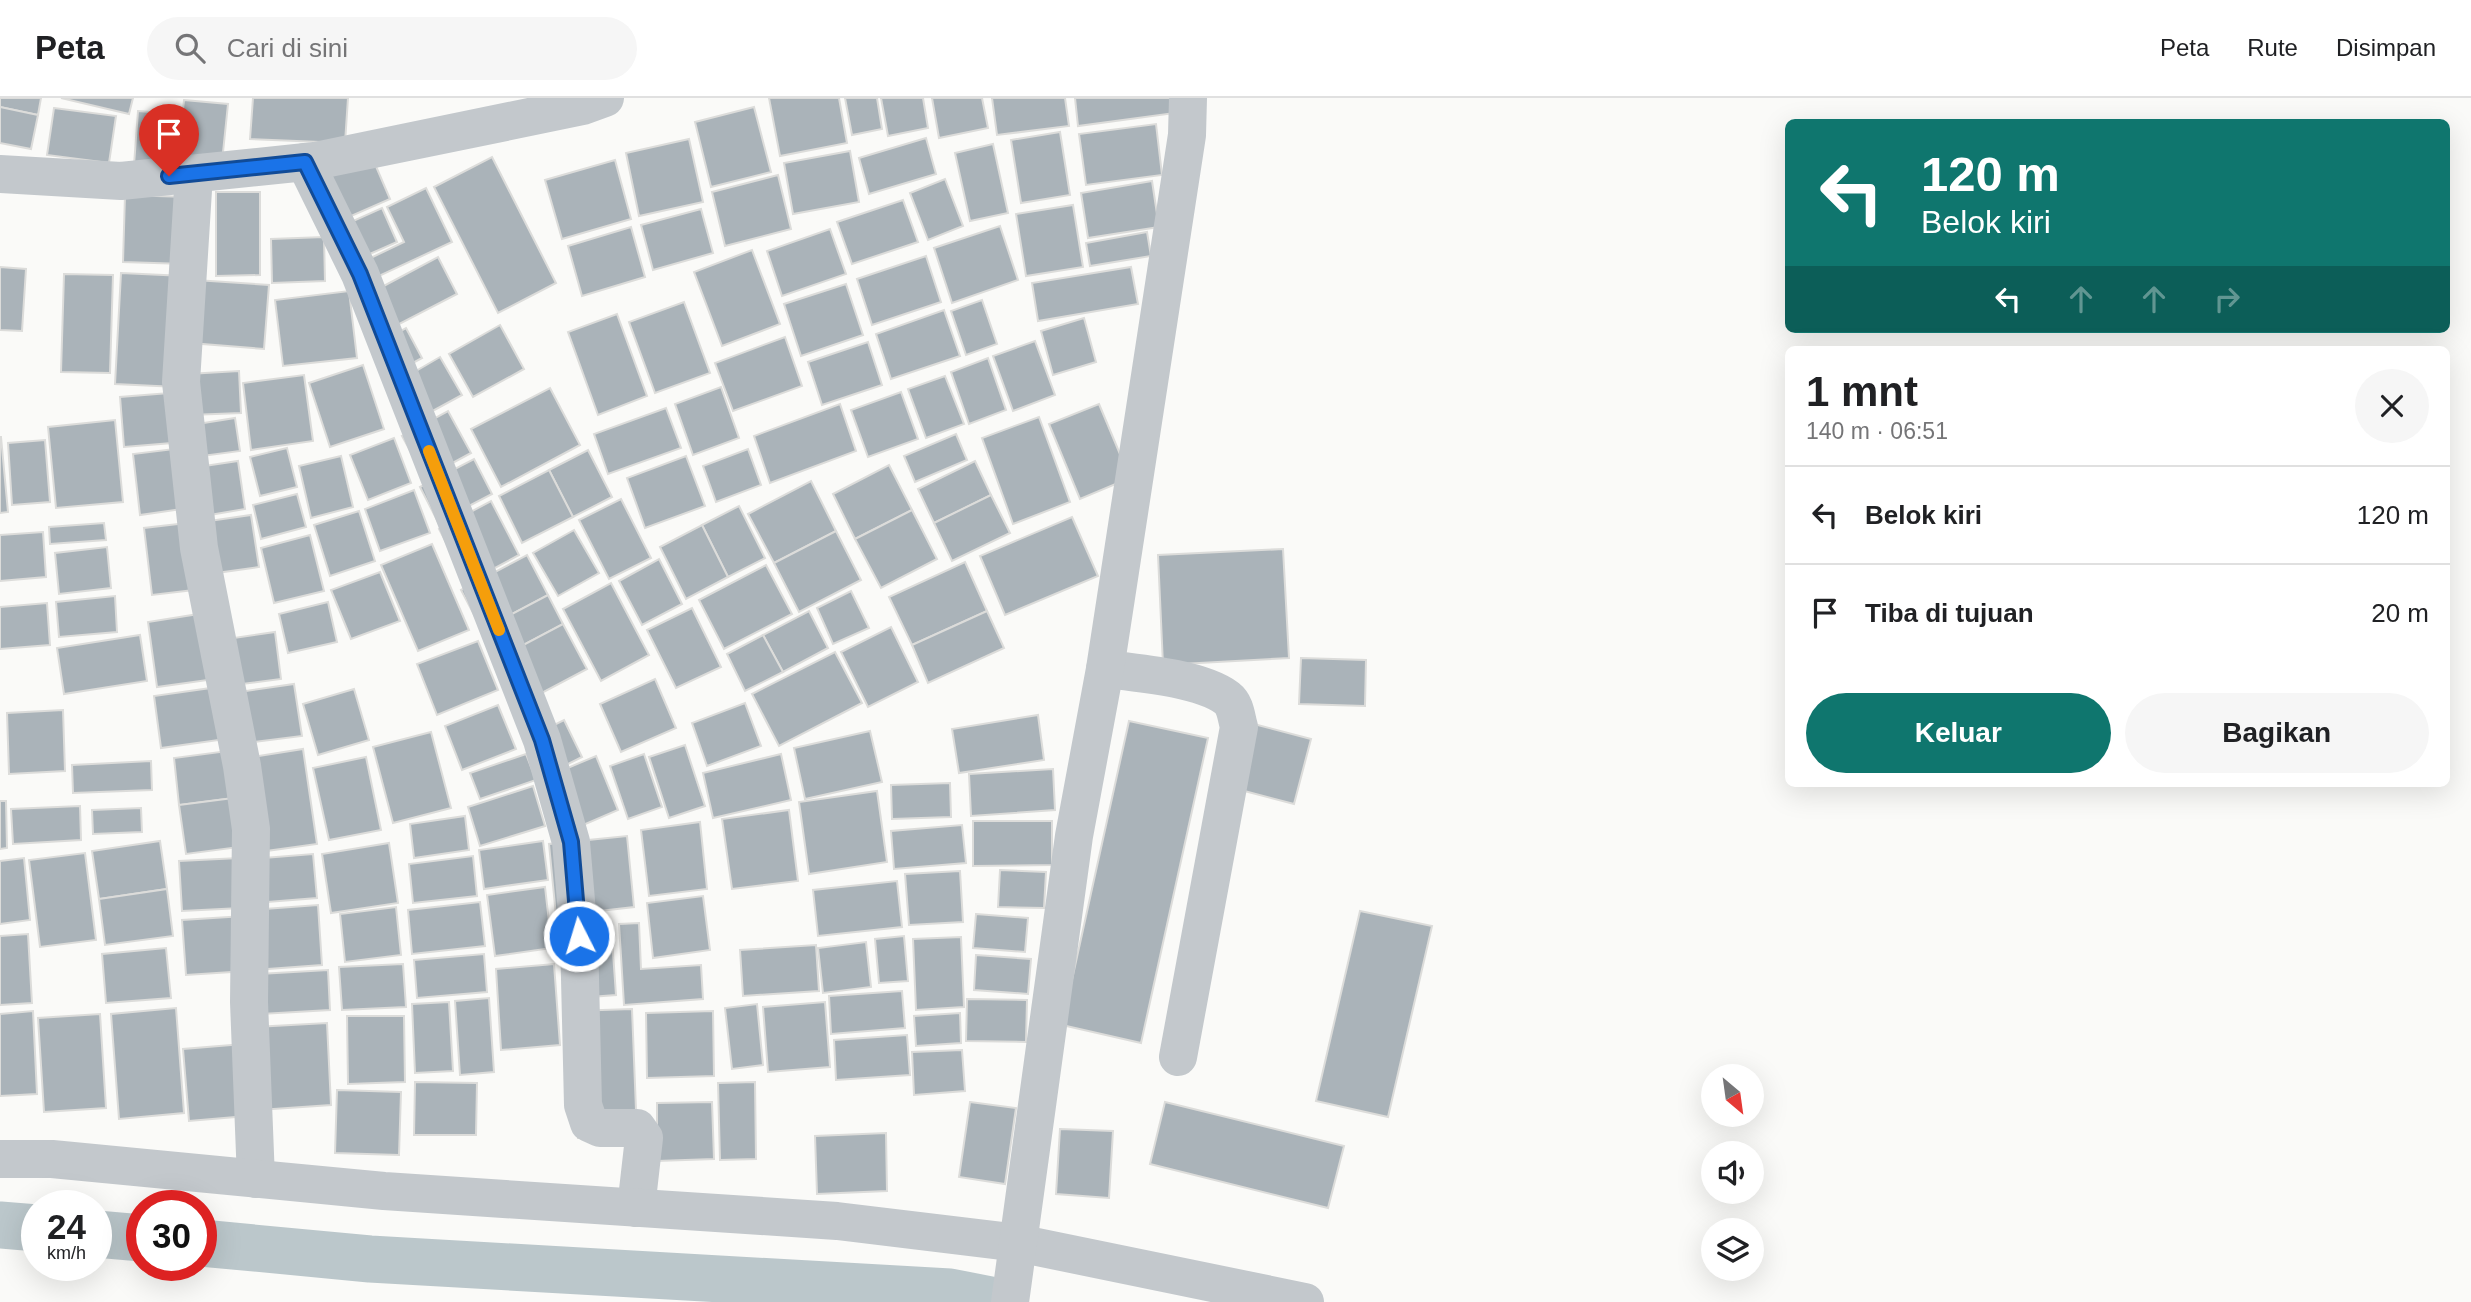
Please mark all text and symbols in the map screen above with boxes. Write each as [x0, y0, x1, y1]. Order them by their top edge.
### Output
search box [147, 17, 637, 80]
text: Peta [35, 29, 105, 66]
icon: search [171, 29, 209, 67]
text: Cari di sini [227, 33, 348, 63]
text: Peta [2160, 34, 2209, 61]
text: Rute [2247, 34, 2298, 61]
text: Disimpan [2336, 34, 2436, 61]
pin [139, 104, 199, 176]
icon: arrive [150, 115, 188, 153]
icon: left [1806, 147, 1897, 238]
text: 120 m [1921, 147, 2060, 201]
text: Belok kiri [1921, 204, 2051, 240]
icon: left [1989, 280, 2027, 318]
icon: ahead [2062, 280, 2100, 318]
icon: ahead [2135, 280, 2173, 318]
icon: right [2208, 280, 2246, 318]
text: 1 mnt [1806, 368, 1918, 415]
button: close [2355, 369, 2429, 443]
text: 140 m · 06:51 [1806, 418, 1948, 444]
icon: left [1806, 496, 1844, 534]
text: Belok kiri [1865, 500, 1982, 530]
text: 120 m [2357, 500, 2429, 530]
icon: arrive [1806, 594, 1844, 632]
text: Tiba di tujuan [1865, 598, 2034, 628]
text: 20 m [2371, 598, 2429, 628]
button: Keluar [1806, 693, 2111, 773]
button: Bagikan [2125, 693, 2429, 773]
position arrow [542, 899, 616, 973]
north arrow [1701, 1064, 1764, 1127]
map controls [1701, 1064, 1764, 1281]
button: sound [1701, 1141, 1764, 1204]
speed limit sign: 30 [126, 1190, 217, 1281]
text: 24 [47, 1207, 86, 1246]
button: layers [1701, 1218, 1764, 1281]
text: km/h [47, 1243, 86, 1263]

